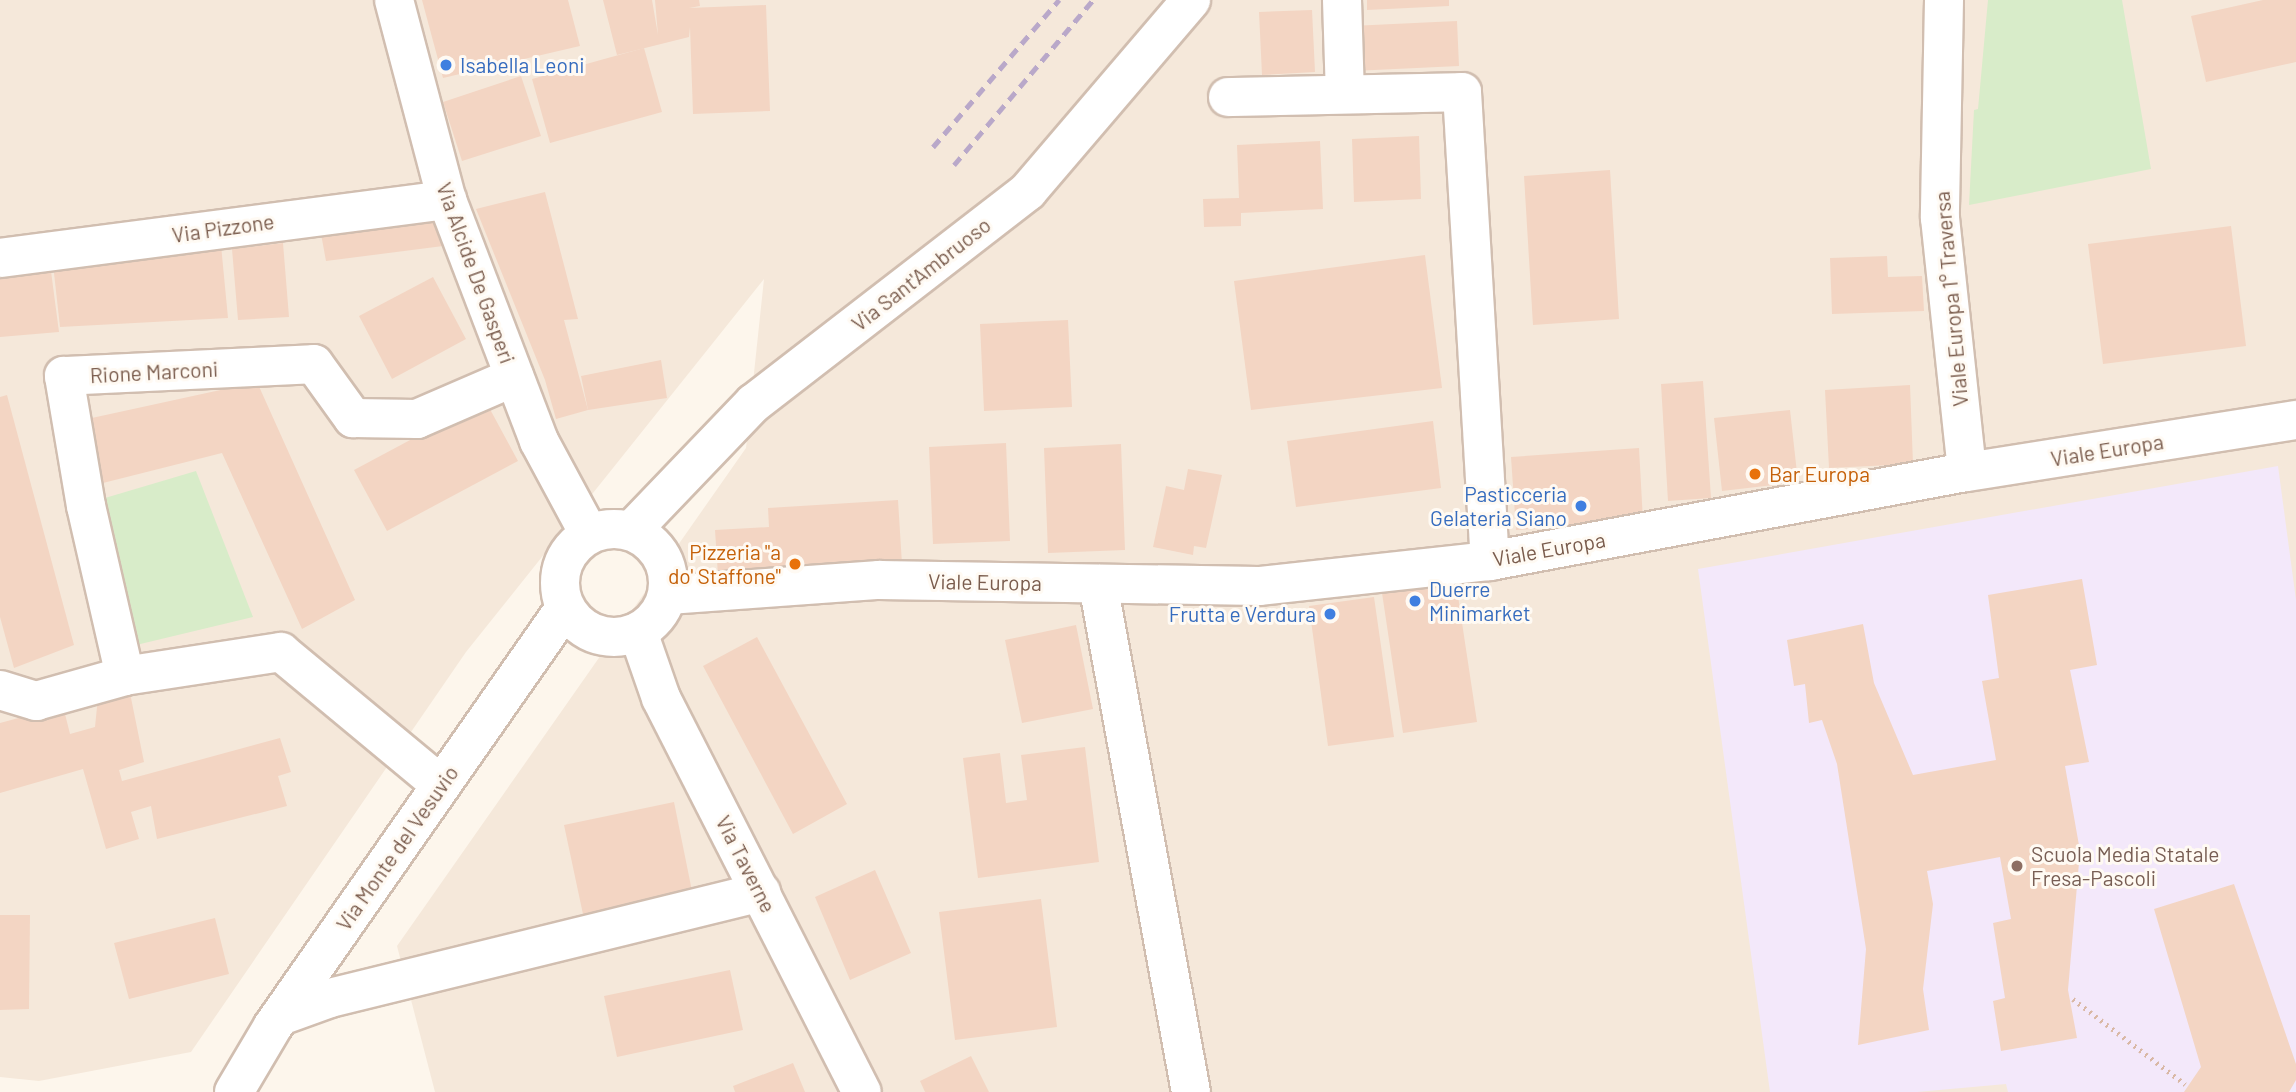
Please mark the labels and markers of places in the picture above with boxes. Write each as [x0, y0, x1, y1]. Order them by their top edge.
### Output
place label: Isabella Leoni [460, 52, 585, 78]
marker: Isabella Leoni [438, 57, 454, 73]
place label: Bar Europa [1769, 461, 1870, 487]
marker: Bar Europa [1747, 466, 1763, 482]
place label: Pasticceria Gelateria Siano [1430, 481, 1567, 531]
marker: Pasticceria Gelateria Siano [1573, 498, 1589, 514]
place label: Pizzeria "a do' Staffone" [668, 539, 781, 589]
marker: Pizzeria "a do' Staffone" [787, 556, 803, 572]
place label: Duerre Minimarket [1429, 576, 1531, 626]
marker: Duerre Minimarket [1407, 593, 1423, 609]
place label: Frutta e Verdura [1169, 601, 1316, 627]
marker: Frutta e Verdura [1322, 606, 1338, 622]
place label: Scuola Media Statale Fresa-Pascoli [2031, 841, 2220, 891]
marker: Scuola Media Statale Fresa-Pascoli [2009, 858, 2025, 874]

